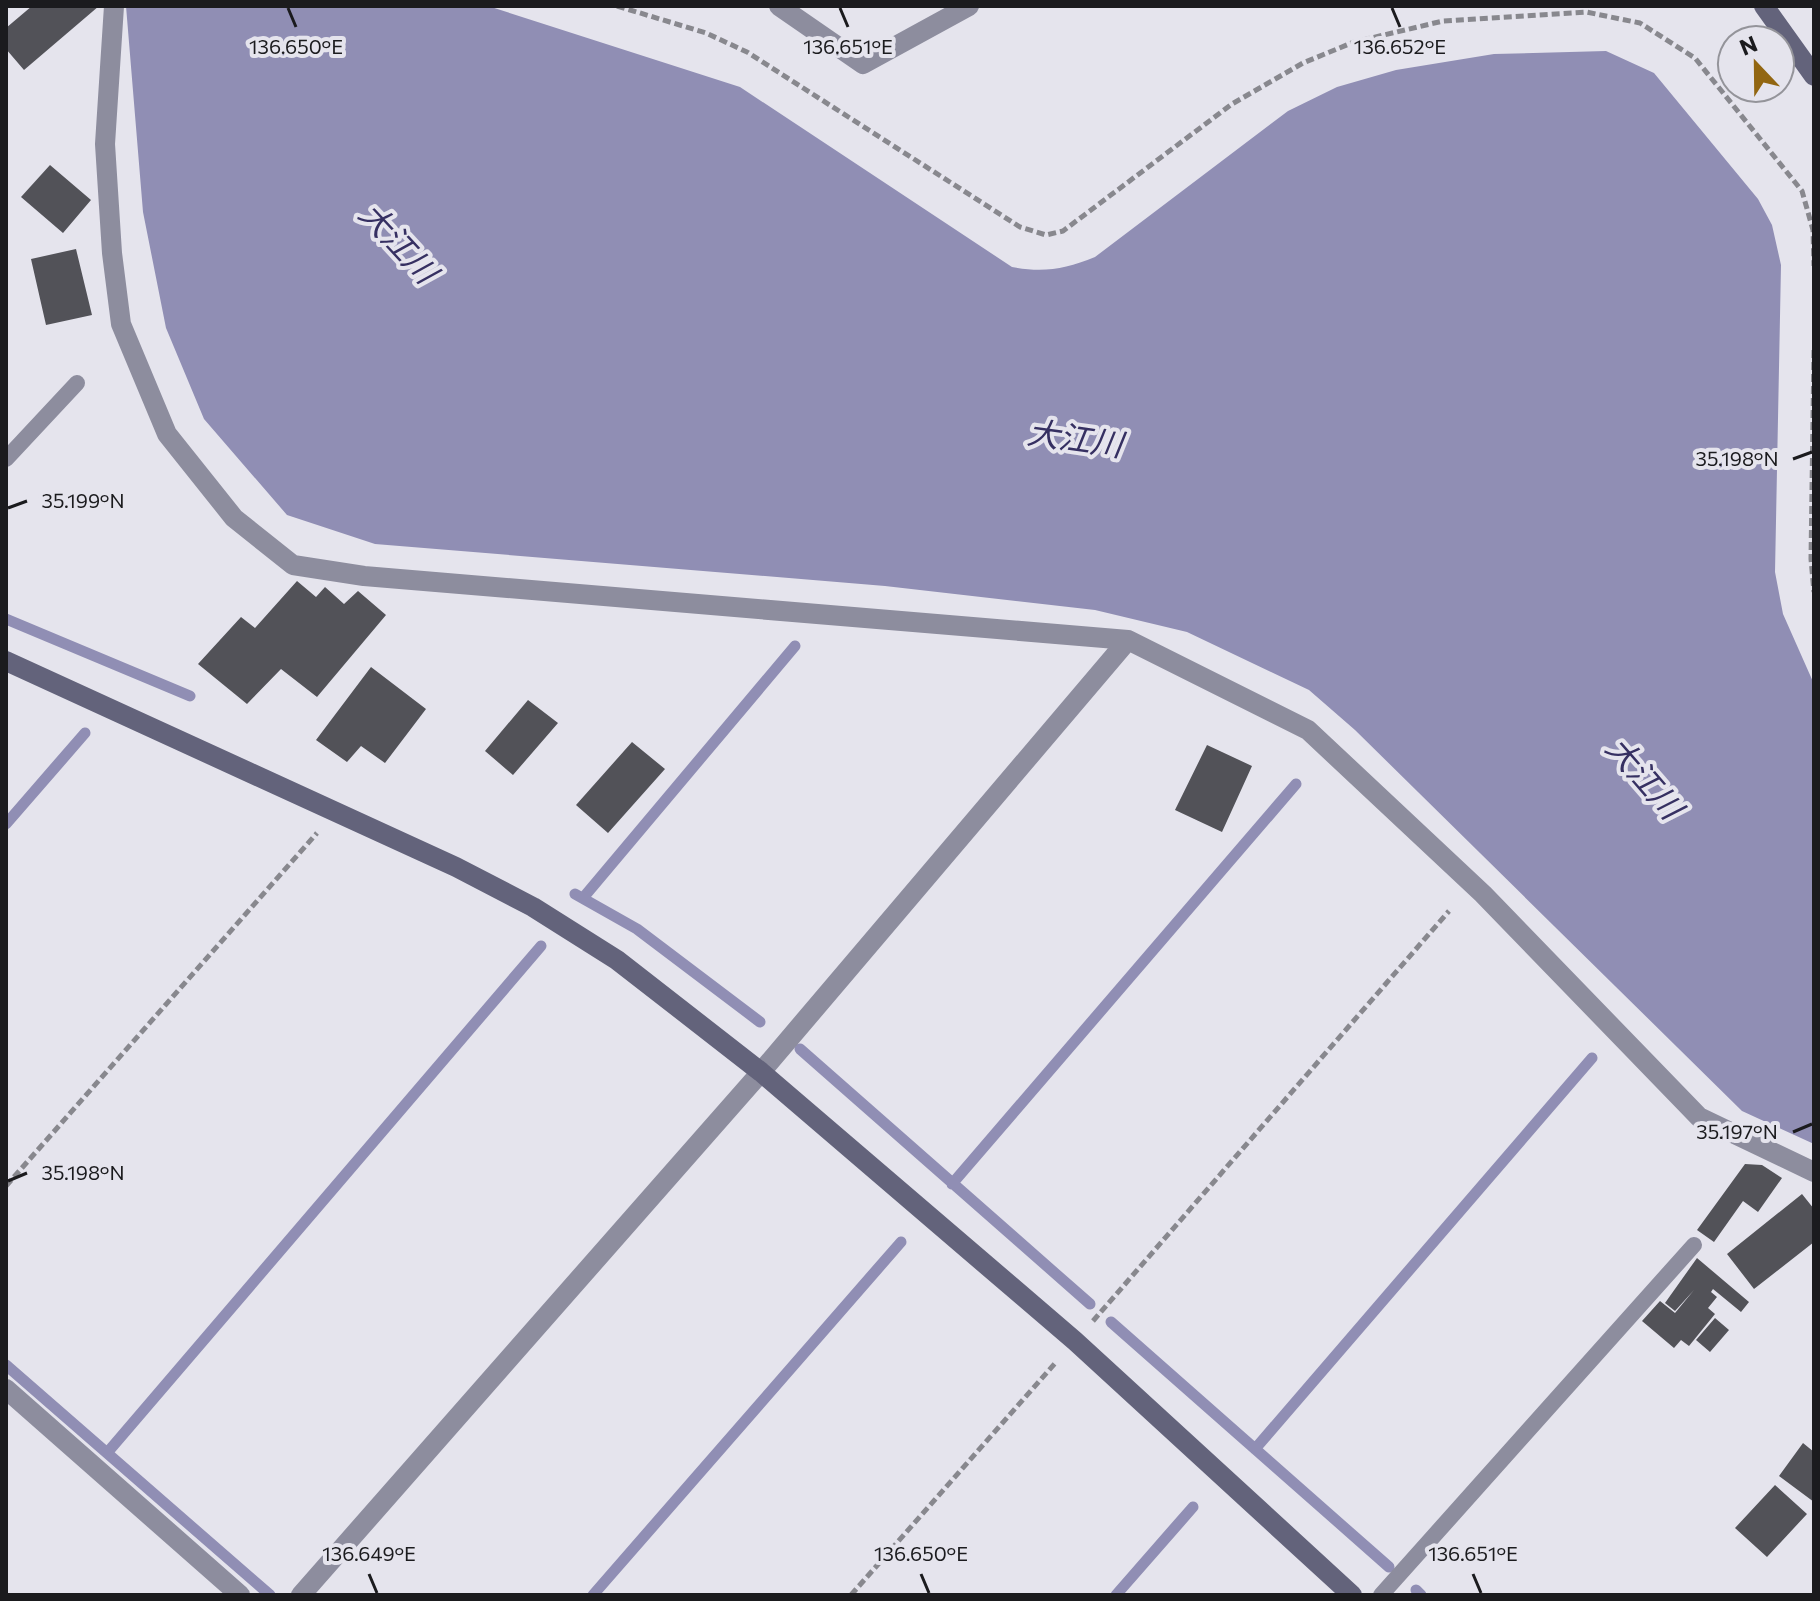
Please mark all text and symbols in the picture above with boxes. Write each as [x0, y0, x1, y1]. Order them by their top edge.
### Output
north arrow [1716, 24, 1796, 104]
text: N [1736, 29, 1761, 61]
text: 136.650°E [249, 34, 343, 58]
text: 136.651°E [803, 34, 893, 58]
text: 136.652°E [1354, 34, 1446, 58]
water label: 大江川 [352, 193, 449, 293]
water label: 大江川 [1025, 411, 1129, 464]
text: 35.198°N [1695, 446, 1779, 470]
text: 35.199°N [41, 488, 125, 512]
water label: 大江川 [1599, 727, 1694, 828]
text: 35.197°N [1696, 1119, 1778, 1143]
text: 35.198°N [41, 1160, 125, 1184]
text: 136.649°E [322, 1541, 416, 1565]
text: 136.650°E [874, 1541, 968, 1565]
text: 136.651°E [1428, 1541, 1518, 1565]

